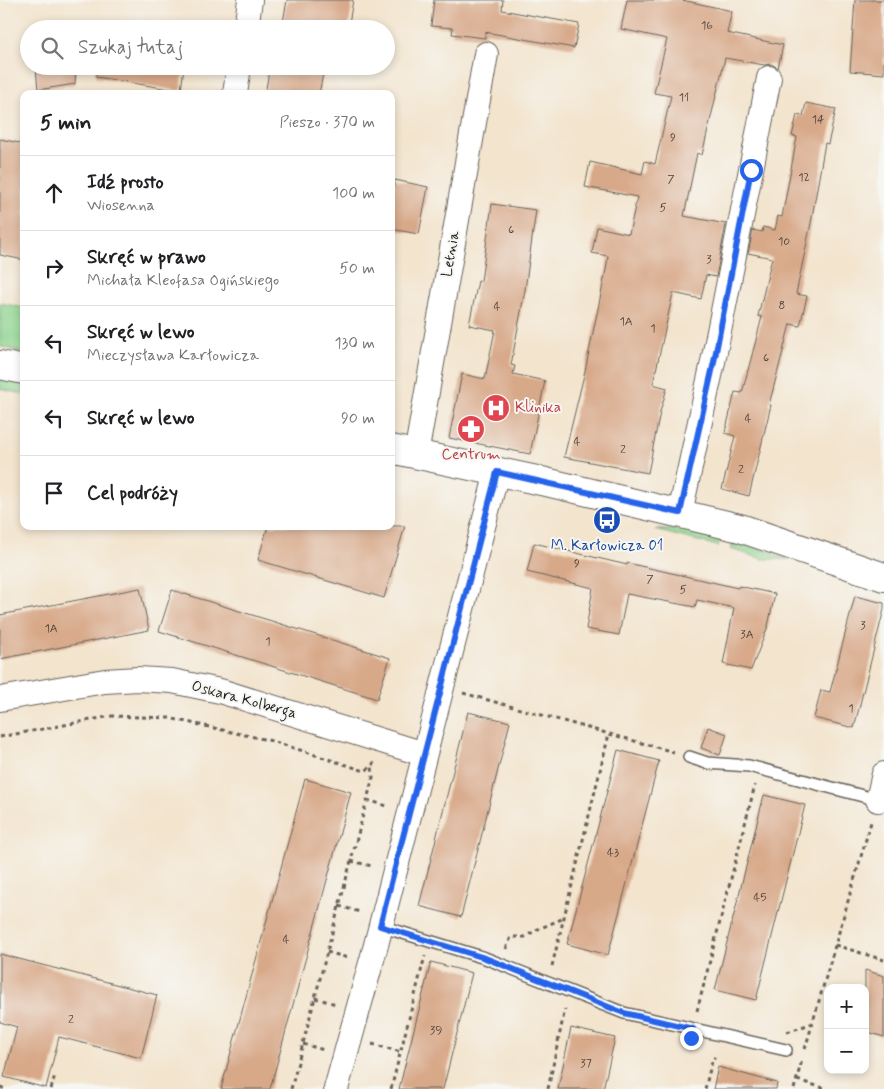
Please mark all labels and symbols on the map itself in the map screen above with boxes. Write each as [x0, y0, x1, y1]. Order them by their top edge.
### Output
house number: 16 [701, 18, 713, 34]
house number: 11 [679, 90, 689, 106]
house number: 14 [812, 112, 824, 128]
house number: 9 [670, 130, 676, 146]
route start [740, 159, 763, 182]
house number: 12 [798, 170, 810, 186]
house number: 7 [667, 172, 675, 188]
house number: 5 [659, 200, 667, 216]
house number: 6 [508, 222, 514, 238]
street label: Letnia [437, 229, 465, 278]
house number: 10 [778, 234, 790, 250]
house number: 3 [706, 252, 712, 268]
house number: 8 [779, 298, 785, 314]
house number: 4 [494, 299, 501, 315]
house number: 1A [619, 314, 633, 330]
house number: 1 [650, 321, 656, 337]
house number: 6 [763, 350, 769, 366]
hospital icon: Klinika [481, 393, 511, 423]
place label: Klinika [515, 398, 561, 418]
house number: 4 [745, 411, 752, 427]
pharmacy icon: Centrum [456, 414, 486, 444]
house number: 4 [574, 434, 581, 450]
house number: 2 [620, 442, 626, 458]
place label: Centrum [441, 445, 501, 465]
house number: 2 [738, 462, 744, 478]
bus stop icon: M. Karłowicza 01 [592, 505, 622, 535]
place label: M. Karłowicza 01 [551, 536, 663, 556]
house number: 9 [574, 556, 580, 572]
house number: 7 [646, 572, 654, 588]
house number: 5 [679, 582, 687, 598]
house number: 3 [860, 618, 866, 634]
house number: 1A [44, 621, 58, 637]
house number: 3A [740, 627, 754, 643]
house number: 1 [265, 634, 271, 650]
street label: Oskara Kolberga [189, 676, 299, 725]
house number: 1 [848, 701, 854, 717]
house number: 43 [607, 845, 619, 861]
house number: 45 [753, 890, 767, 906]
house number: 4 [283, 932, 290, 948]
house number: 2 [68, 1012, 74, 1028]
house number: 39 [430, 1023, 442, 1039]
route end [680, 1027, 703, 1050]
house number: 37 [580, 1056, 592, 1072]

